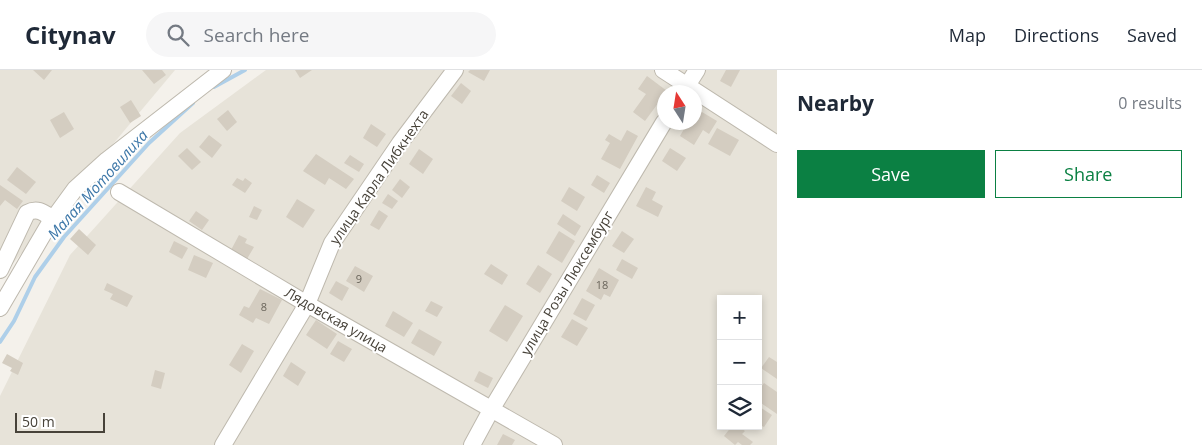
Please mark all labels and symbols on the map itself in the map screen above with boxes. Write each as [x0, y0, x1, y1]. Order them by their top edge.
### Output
north arrow [657, 85, 702, 130]
street label: улица Карла Либкнехта [325, 105, 433, 248]
water label: Малая Мотовилиха [43, 125, 152, 243]
street label: улица Розы Люксембург [516, 207, 617, 359]
house number: 9 [356, 271, 362, 286]
house number: 18 [596, 277, 608, 292]
street label: Лядовская улица [281, 282, 391, 357]
house number: 8 [261, 299, 267, 314]
scale bar [15, 410, 105, 433]

